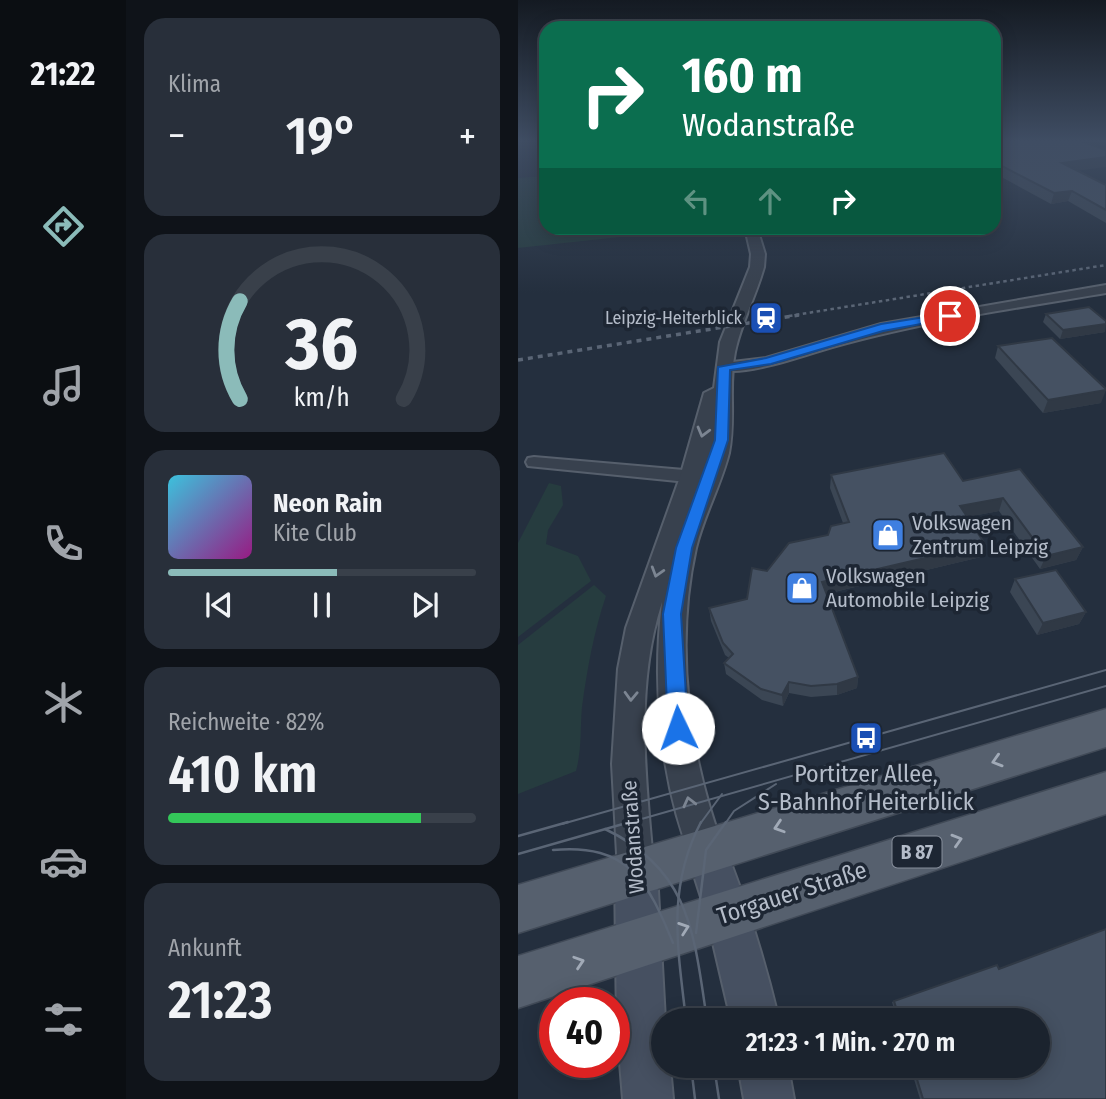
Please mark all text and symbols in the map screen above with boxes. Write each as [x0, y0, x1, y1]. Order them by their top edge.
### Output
text: 160 m [682, 46, 803, 105]
icon: right [567, 49, 658, 140]
text: 21:22 [31, 55, 95, 93]
text: Klima [168, 70, 221, 98]
text: 19° [286, 105, 358, 168]
text: Wodanstraße [682, 106, 855, 144]
text: − [168, 113, 185, 159]
text: + [459, 113, 476, 159]
icon: left [678, 182, 716, 220]
icon: ahead [751, 182, 789, 220]
icon: right [824, 182, 862, 220]
icon: directions [39, 202, 88, 251]
pin [920, 286, 980, 346]
icon: arrive [931, 297, 969, 335]
station icon: Leipzig-Heiterblick [747, 299, 785, 337]
text: 36 [285, 302, 358, 389]
place label: Leipzig-Heiterblick [605, 307, 743, 329]
icon: music [39, 361, 88, 410]
text: km/h [294, 383, 350, 413]
one-way arrow [697, 426, 711, 438]
text: Neon Rain [273, 488, 382, 519]
place label: Volkswagen Zentrum Leipzig [912, 510, 1048, 560]
shop icon: Volkswagen Zentrum Leipzig [869, 516, 907, 554]
icon: phone [39, 519, 88, 568]
text: Kite Club [273, 519, 357, 547]
place label: Volkswagen Automobile Leipzig [826, 563, 989, 613]
one-way arrow [651, 565, 666, 577]
shop icon: Volkswagen Automobile Leipzig [783, 569, 821, 607]
icon: previous [200, 586, 238, 624]
icon: pause [303, 586, 341, 624]
icon: next [406, 586, 444, 624]
icon: climate [39, 678, 88, 727]
one-way arrow [623, 691, 638, 702]
position arrow [641, 691, 715, 765]
text: Reichweite · 82% [168, 708, 324, 736]
bus stop icon: Portitzer Allee, S-Bahnhof Heiterblick [847, 719, 885, 757]
text: 410 km [168, 743, 318, 806]
one-way arrow [991, 752, 1003, 767]
place label: Portitzer Allee, S-Bahnhof Heiterblick [758, 760, 975, 816]
street label: Wodanstraße [616, 779, 650, 895]
one-way arrow [683, 797, 697, 809]
one-way arrow [774, 819, 786, 833]
one-way arrow [950, 834, 962, 848]
road number: B 87 [892, 836, 942, 867]
icon: car [39, 837, 88, 886]
street label: Torgauer Straße [714, 856, 870, 930]
one-way arrow [677, 922, 689, 936]
text: Ankunft [168, 934, 242, 962]
one-way arrow [572, 956, 584, 970]
text: 21:23 [168, 969, 272, 1032]
speed limit sign: 40 [539, 987, 630, 1078]
icon: filters [39, 995, 88, 1044]
text: 21:23 · 1 Min. · 270 m [746, 1027, 955, 1058]

